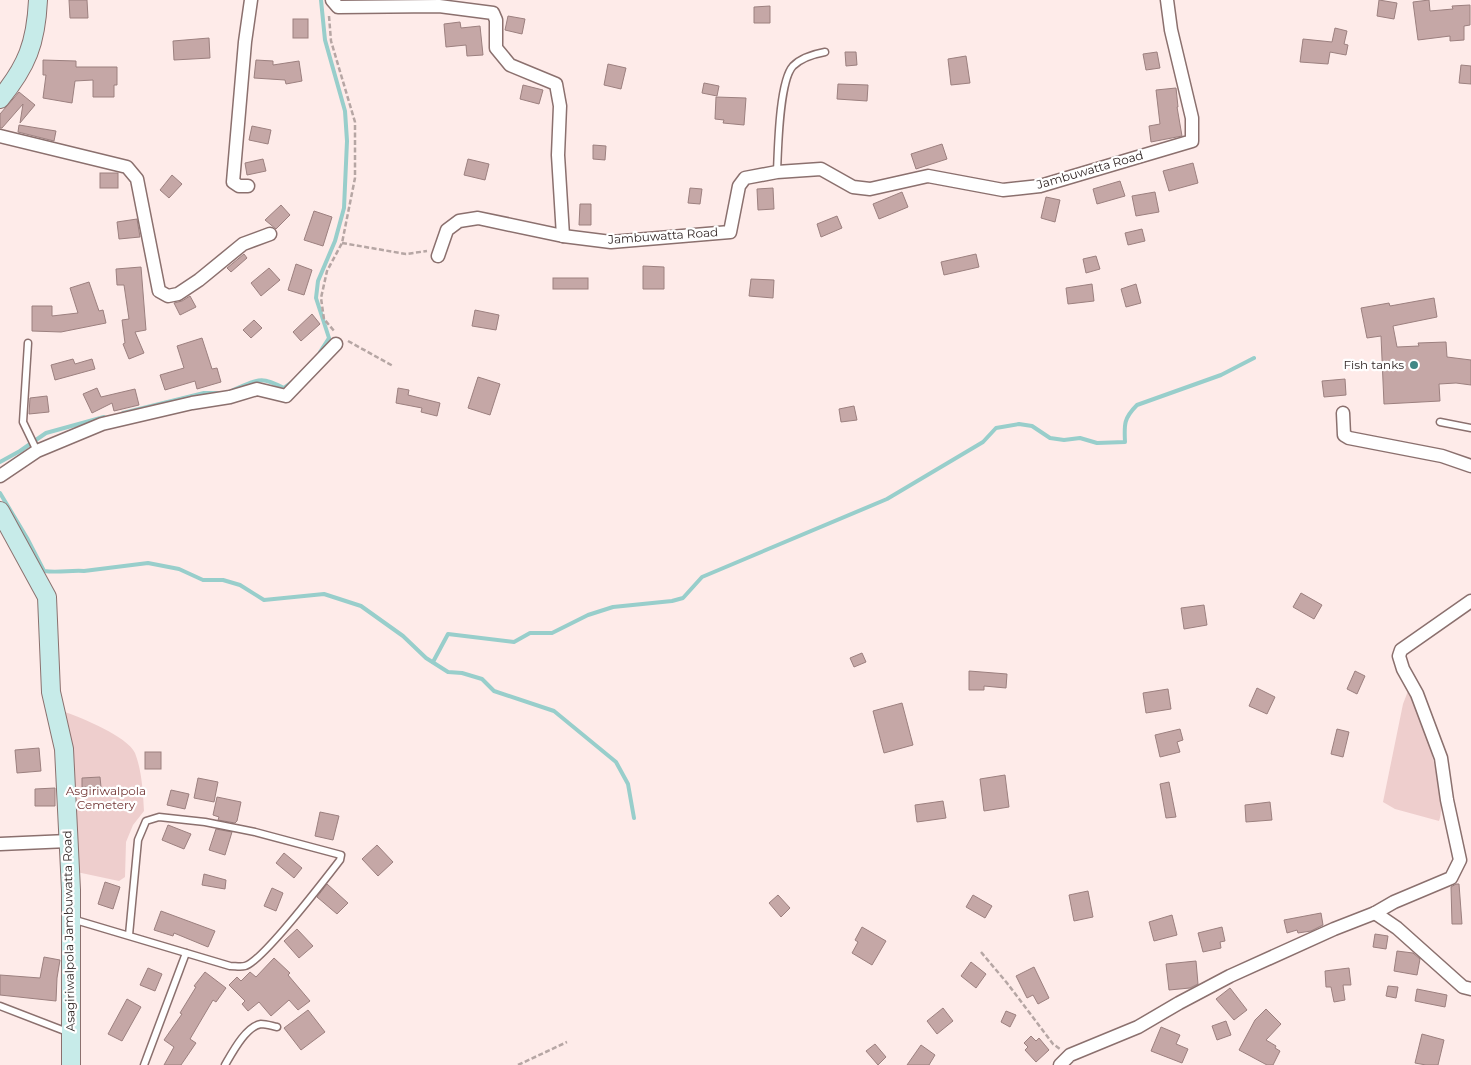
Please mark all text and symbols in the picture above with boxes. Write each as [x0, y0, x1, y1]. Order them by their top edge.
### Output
street label: Jambuwatta Road [1034, 147, 1145, 192]
street label: Jambuwatta Road [606, 224, 719, 247]
place label: Fish tanks [1343, 357, 1404, 372]
marker: Fish tanks [1408, 359, 1420, 371]
park label: Asgiriwalpola Cemetery [66, 783, 146, 812]
street label: Asagiriwalpola Jambuwatta Road [59, 830, 78, 1032]

